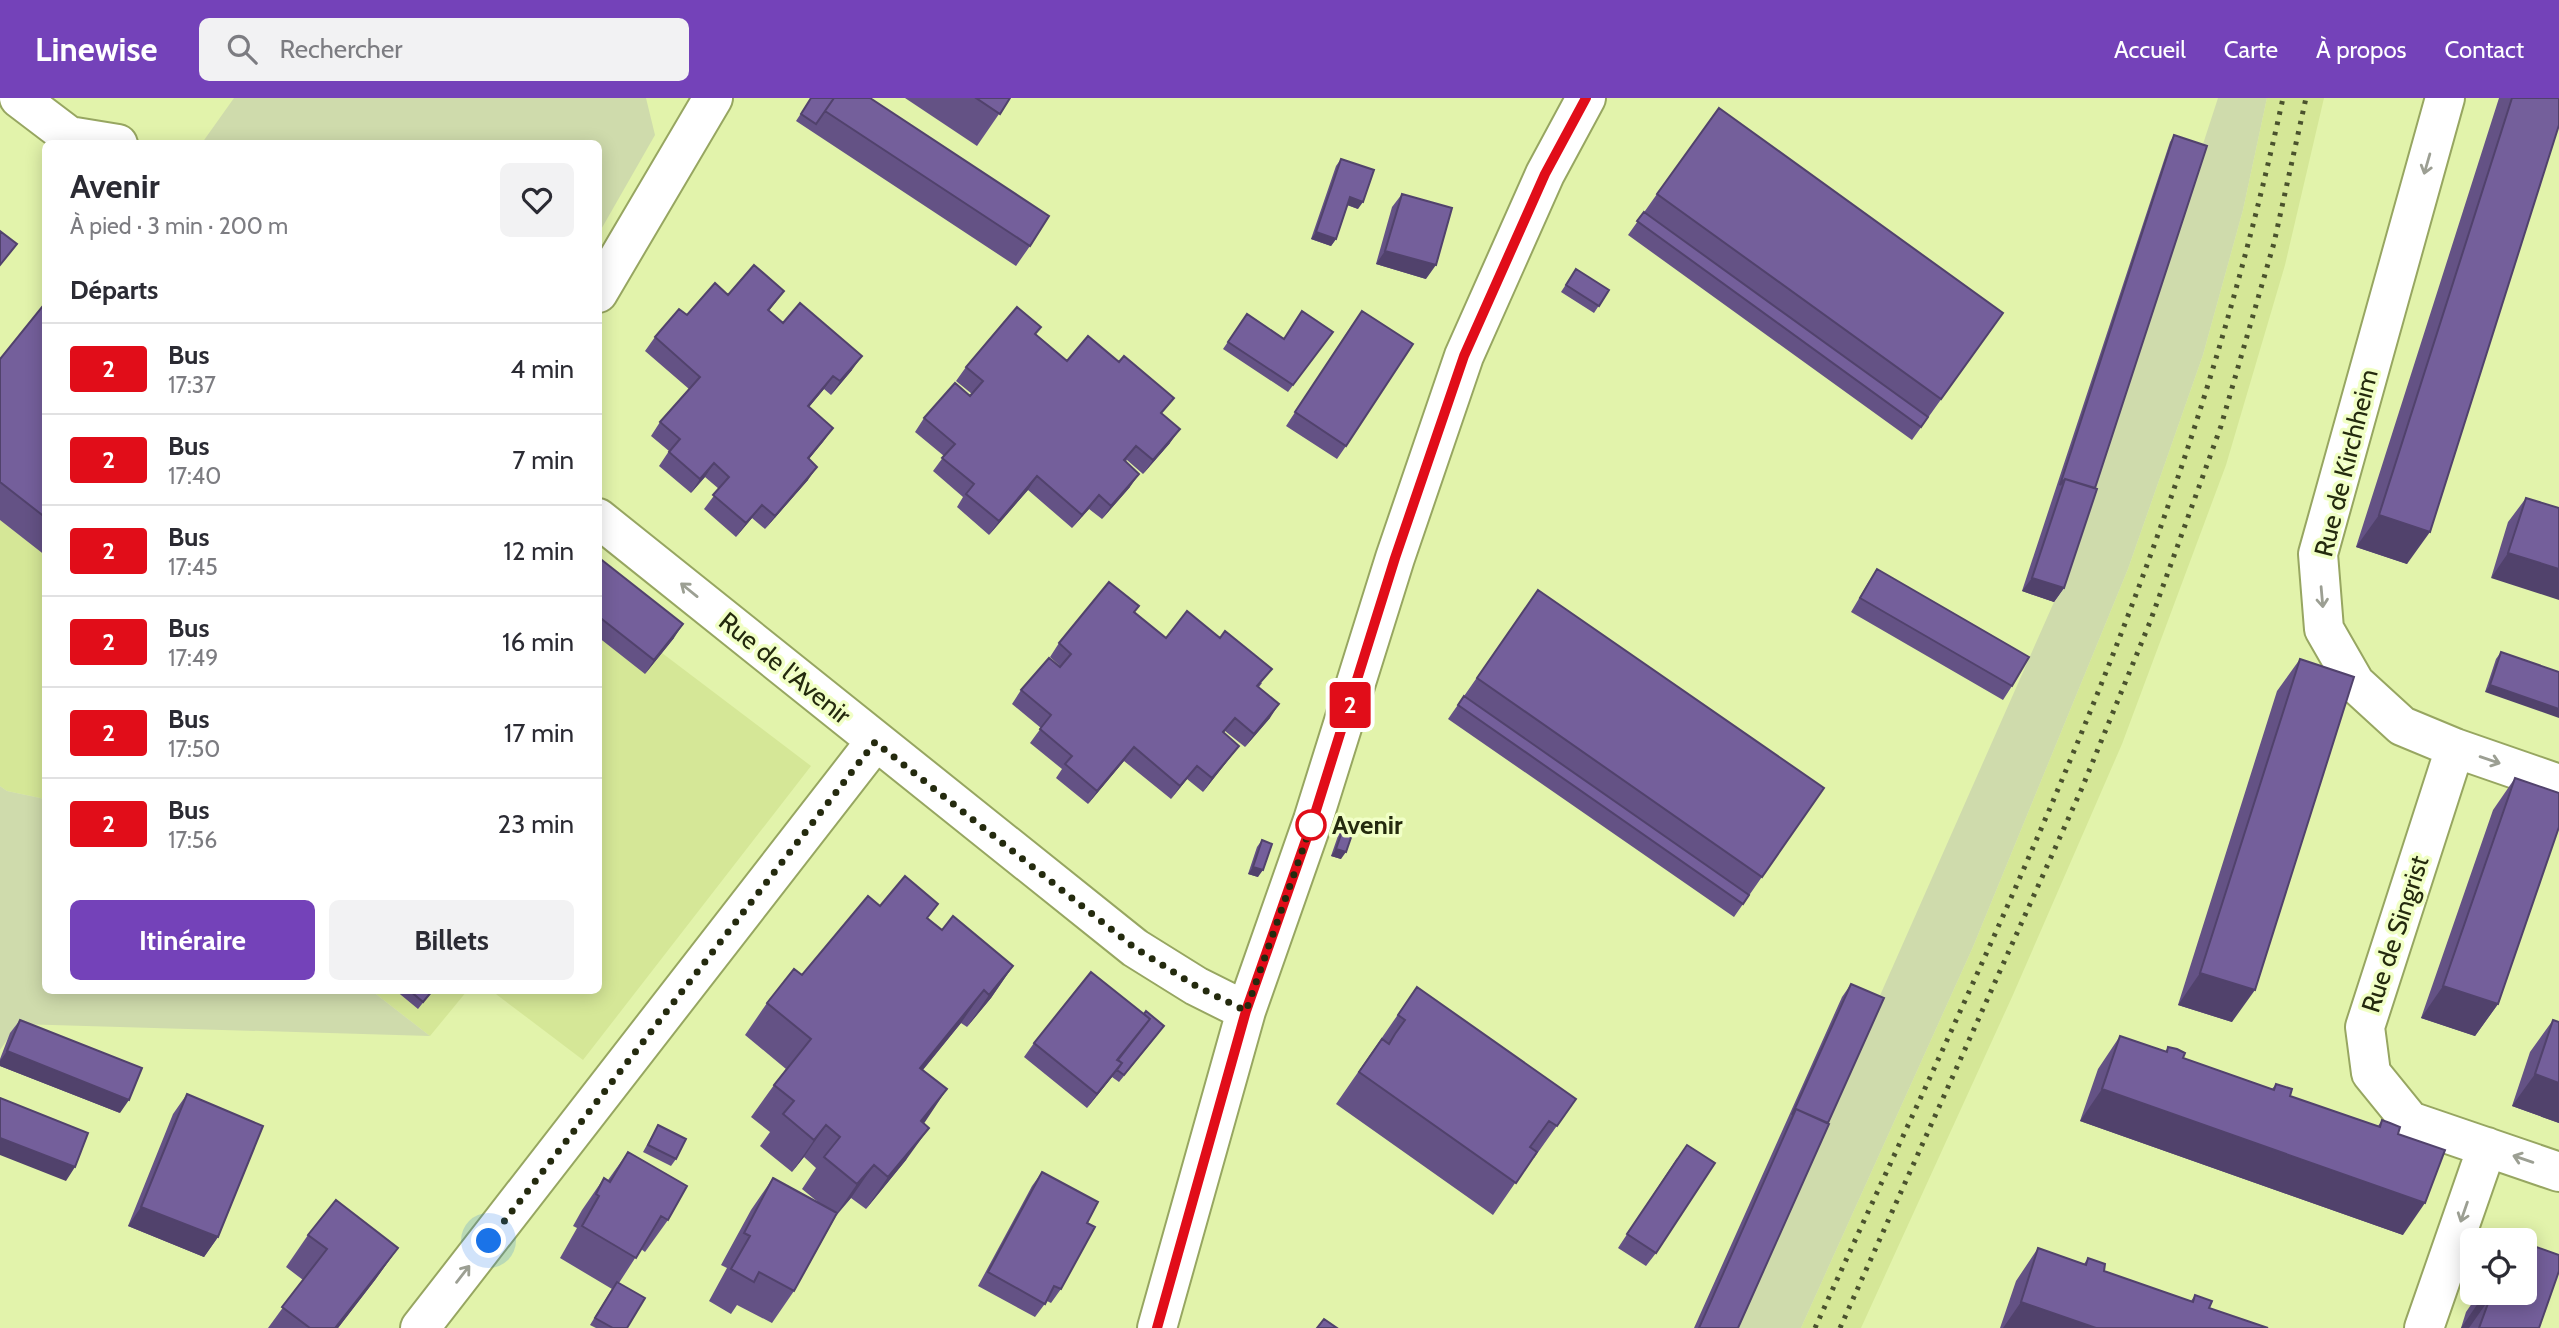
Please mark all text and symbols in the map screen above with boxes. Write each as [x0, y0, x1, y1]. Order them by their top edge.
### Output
search box [199, 18, 689, 81]
text: Linewise [35, 29, 157, 69]
icon: search [223, 30, 261, 68]
text: Rechercher [279, 33, 402, 65]
text: Accueil [2114, 35, 2186, 64]
text: Carte [2224, 35, 2278, 64]
text: À propos [2316, 35, 2407, 64]
text: Contact [2445, 35, 2524, 64]
one-way arrow [2420, 152, 2433, 175]
button: heart [500, 163, 574, 237]
text: Avenir [70, 166, 160, 206]
text: À pied · 3 min · 200 m [70, 212, 288, 240]
text: Départs [70, 274, 158, 306]
text: Bus [168, 339, 209, 371]
text: 4 min [510, 353, 574, 385]
text: 2 [102, 354, 115, 383]
street label: Rue de Kirchheim [2307, 366, 2385, 560]
text: 17:37 [168, 371, 216, 399]
text: Bus [168, 430, 209, 462]
text: 7 min [512, 444, 574, 476]
text: 2 [102, 445, 115, 474]
text: 17:40 [168, 462, 221, 490]
text: Bus [168, 521, 209, 553]
text: 12 min [503, 535, 574, 567]
text: 2 [102, 536, 115, 565]
text: 17:45 [168, 553, 218, 581]
one-way arrow [681, 583, 699, 598]
one-way arrow [2316, 585, 2329, 608]
street label: Rue de l'Avenir [713, 605, 858, 731]
text: Bus [168, 612, 209, 644]
text: 16 min [502, 626, 574, 658]
text: 2 [102, 627, 115, 656]
text: 17:49 [168, 644, 218, 672]
line badge: 2 [1327, 682, 1373, 728]
text: 2 [1344, 690, 1356, 719]
text: Bus [168, 703, 209, 735]
text: 17 min [504, 717, 574, 749]
text: 2 [102, 718, 115, 747]
text: 17:50 [168, 735, 220, 763]
one-way arrow [2478, 755, 2500, 767]
text: Bus [168, 794, 209, 826]
text: 23 min [498, 808, 574, 840]
text: 2 [102, 809, 115, 838]
place label: Avenir [1332, 809, 1403, 841]
marker: Avenir [1296, 810, 1326, 840]
text: 17:56 [168, 826, 217, 854]
street label: Rue de Singrist [2355, 851, 2435, 1016]
button: Itinéraire [70, 900, 315, 980]
button: Billets [329, 900, 574, 980]
one-way arrow [2512, 1152, 2534, 1165]
one-way arrow [2457, 1200, 2469, 1222]
your location [471, 1223, 506, 1258]
map controls [2460, 1228, 2537, 1305]
button: locate [2460, 1228, 2537, 1305]
one-way arrow [455, 1266, 470, 1284]

